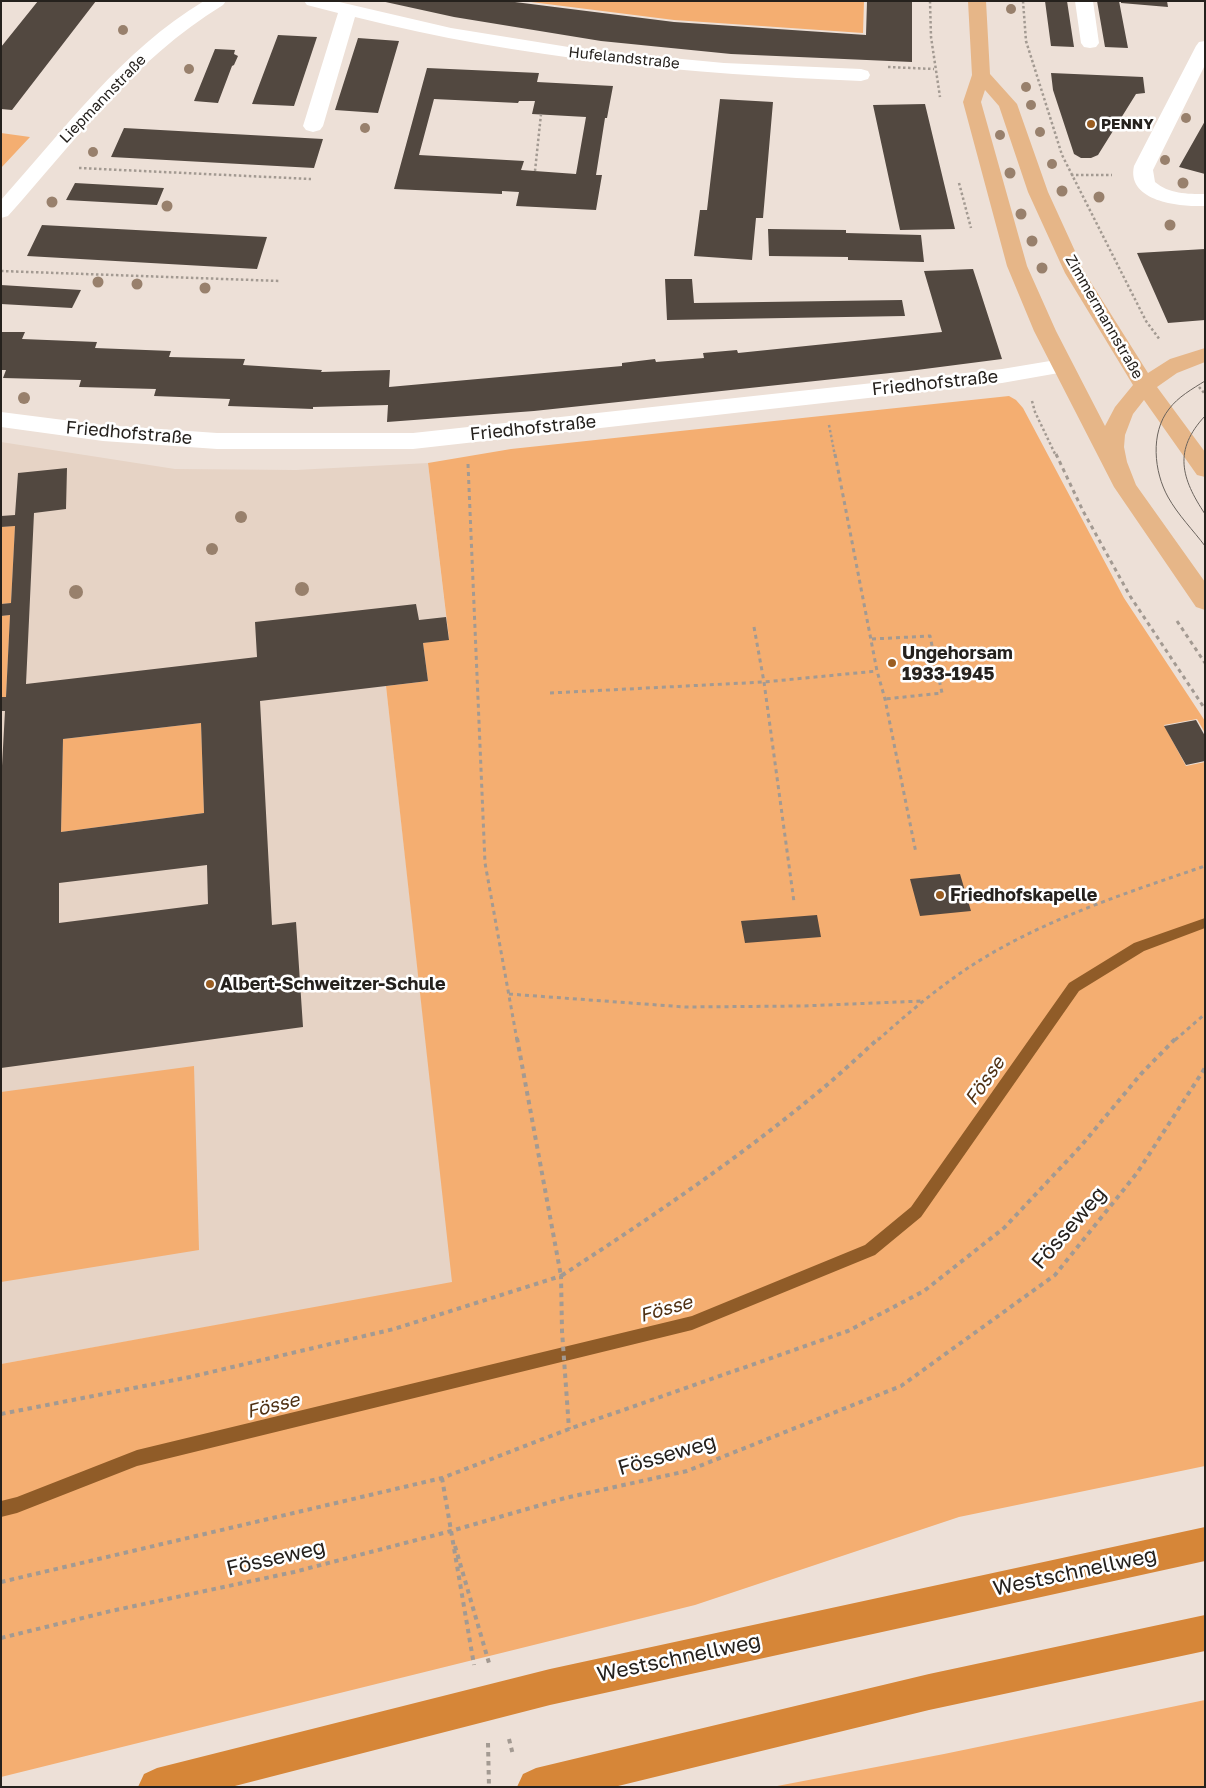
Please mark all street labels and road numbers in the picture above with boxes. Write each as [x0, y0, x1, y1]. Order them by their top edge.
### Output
street label: Hufelandstraße [567, 43, 681, 73]
street label: Liepmannstraße [56, 51, 150, 147]
street label: Zimmermannstraße [1061, 252, 1147, 382]
street label: Friedhofstraße [871, 366, 999, 400]
street label: Friedhofstraße [469, 411, 597, 445]
street label: Friedhofstraße [65, 417, 193, 449]
street label: Fösseweg [1026, 1182, 1112, 1274]
street label: Fösseweg [615, 1429, 719, 1481]
street label: Fösseweg [224, 1534, 328, 1582]
street label: Westschnellweg [991, 1542, 1159, 1602]
street label: Westschnellweg [595, 1628, 763, 1688]

